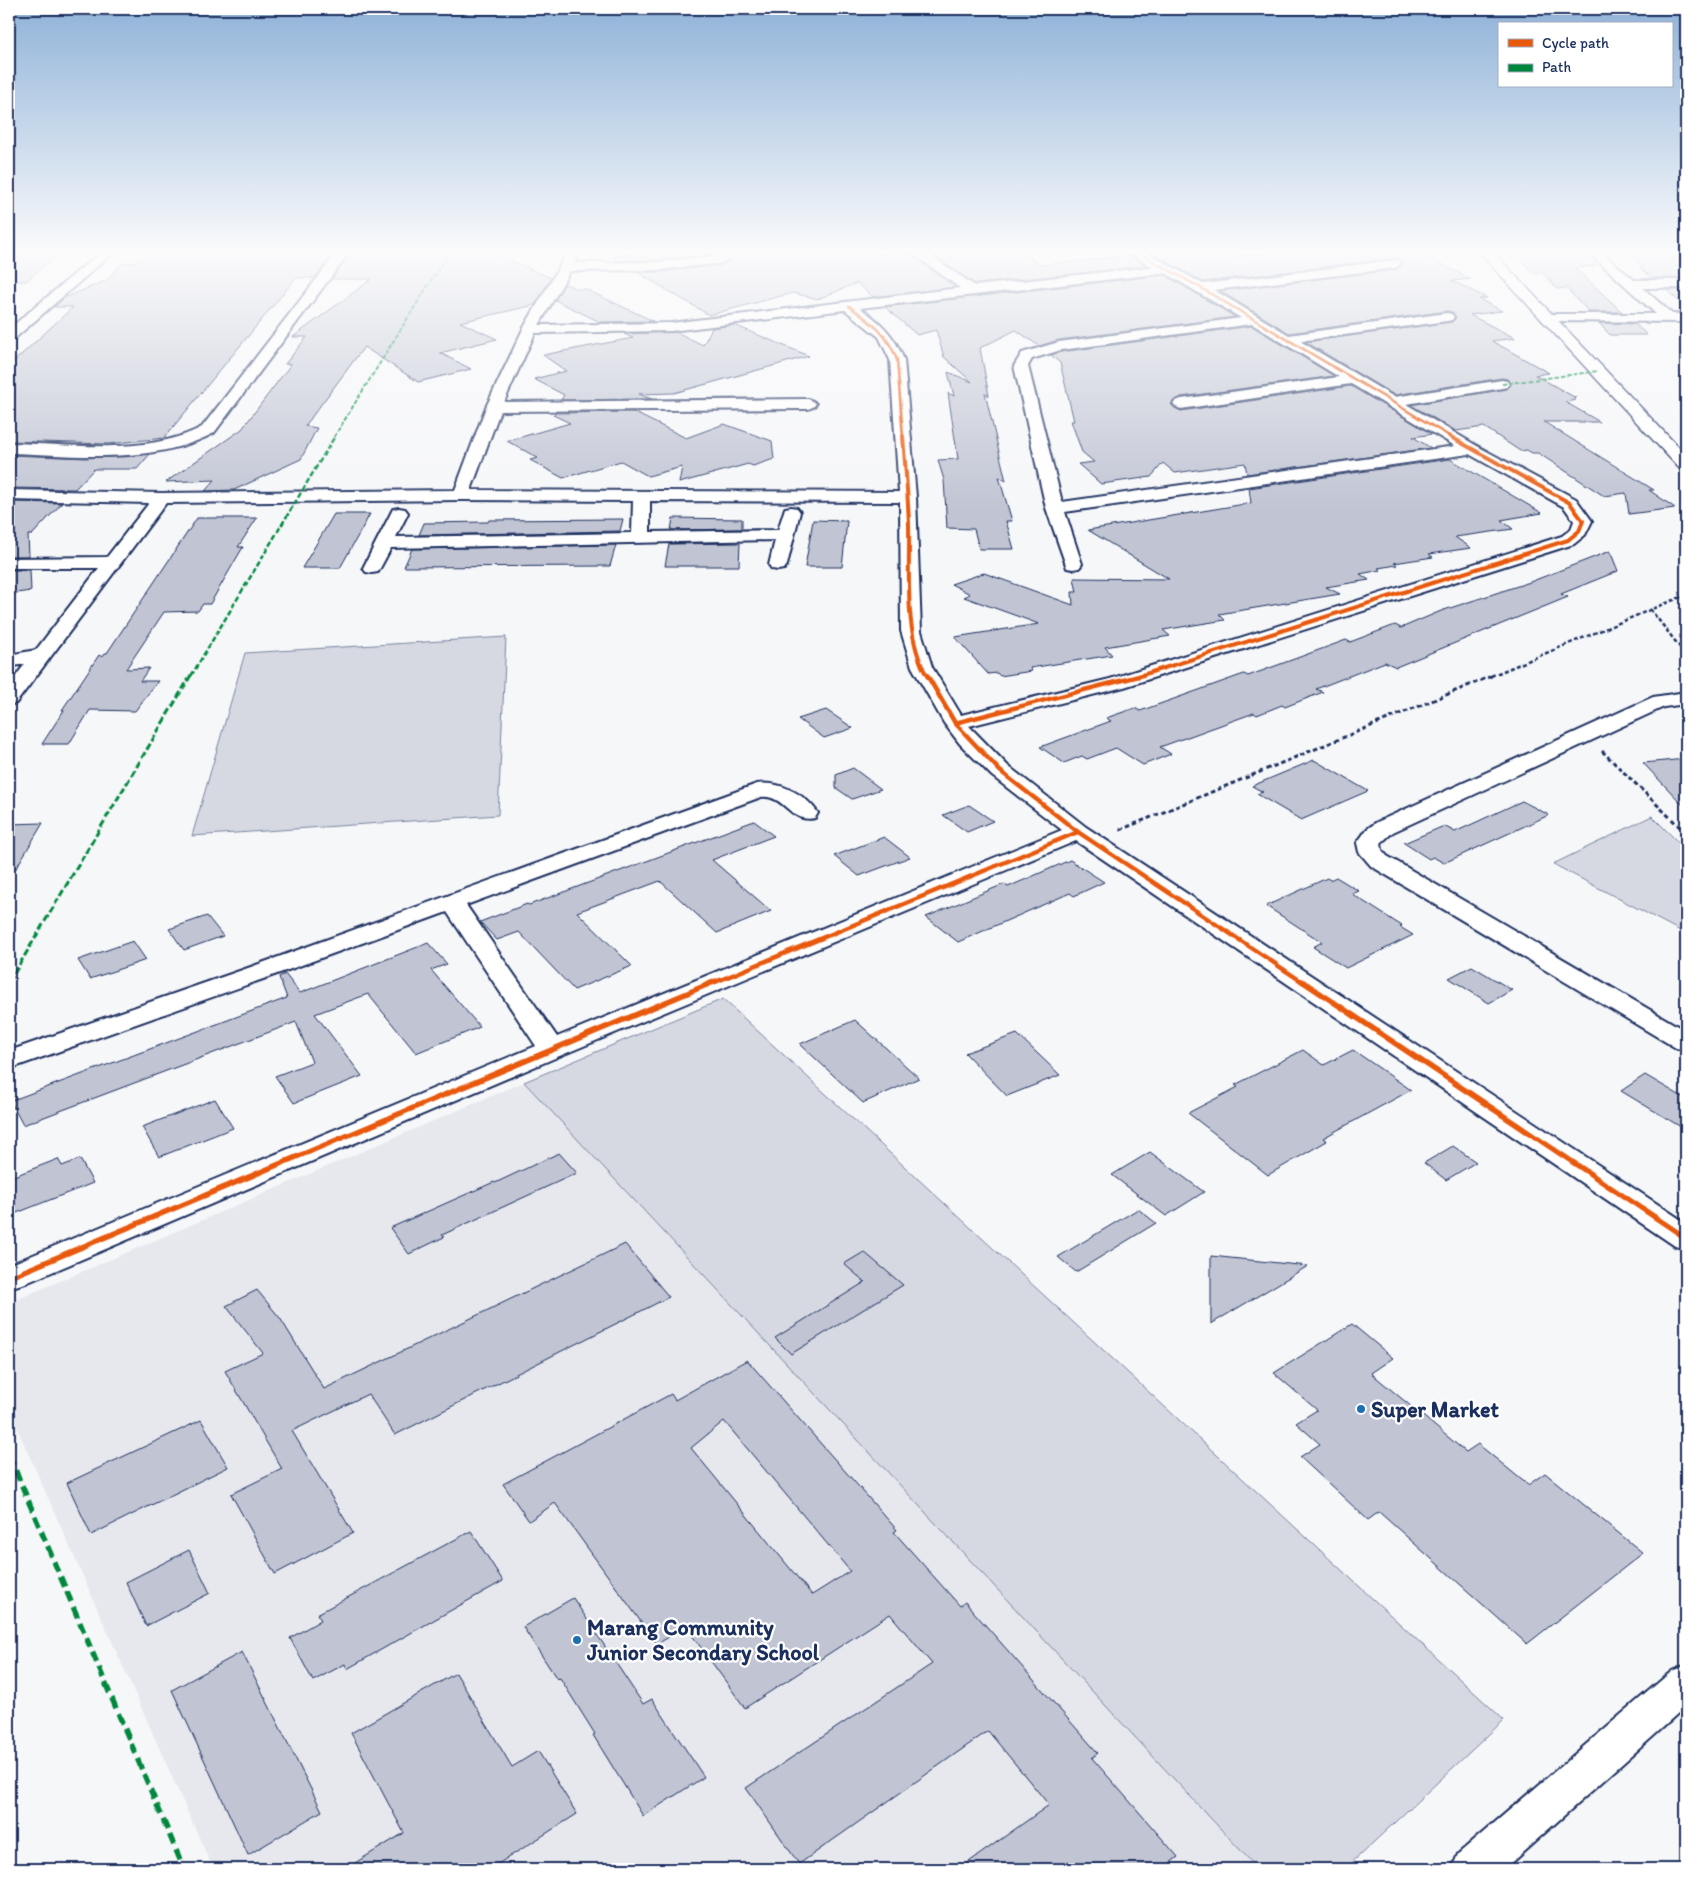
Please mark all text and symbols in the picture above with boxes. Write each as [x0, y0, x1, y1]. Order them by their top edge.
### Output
legend [1498, 22, 1672, 88]
text: Cycle path [1542, 34, 1609, 52]
text: Path [1542, 58, 1571, 76]
place label: Super Market [1371, 1396, 1499, 1423]
marker: Super Market [1355, 1403, 1367, 1415]
place label: Marang Community Junior Secondary School [586, 1614, 820, 1666]
marker: Marang Community Junior Secondary School [571, 1634, 583, 1646]

